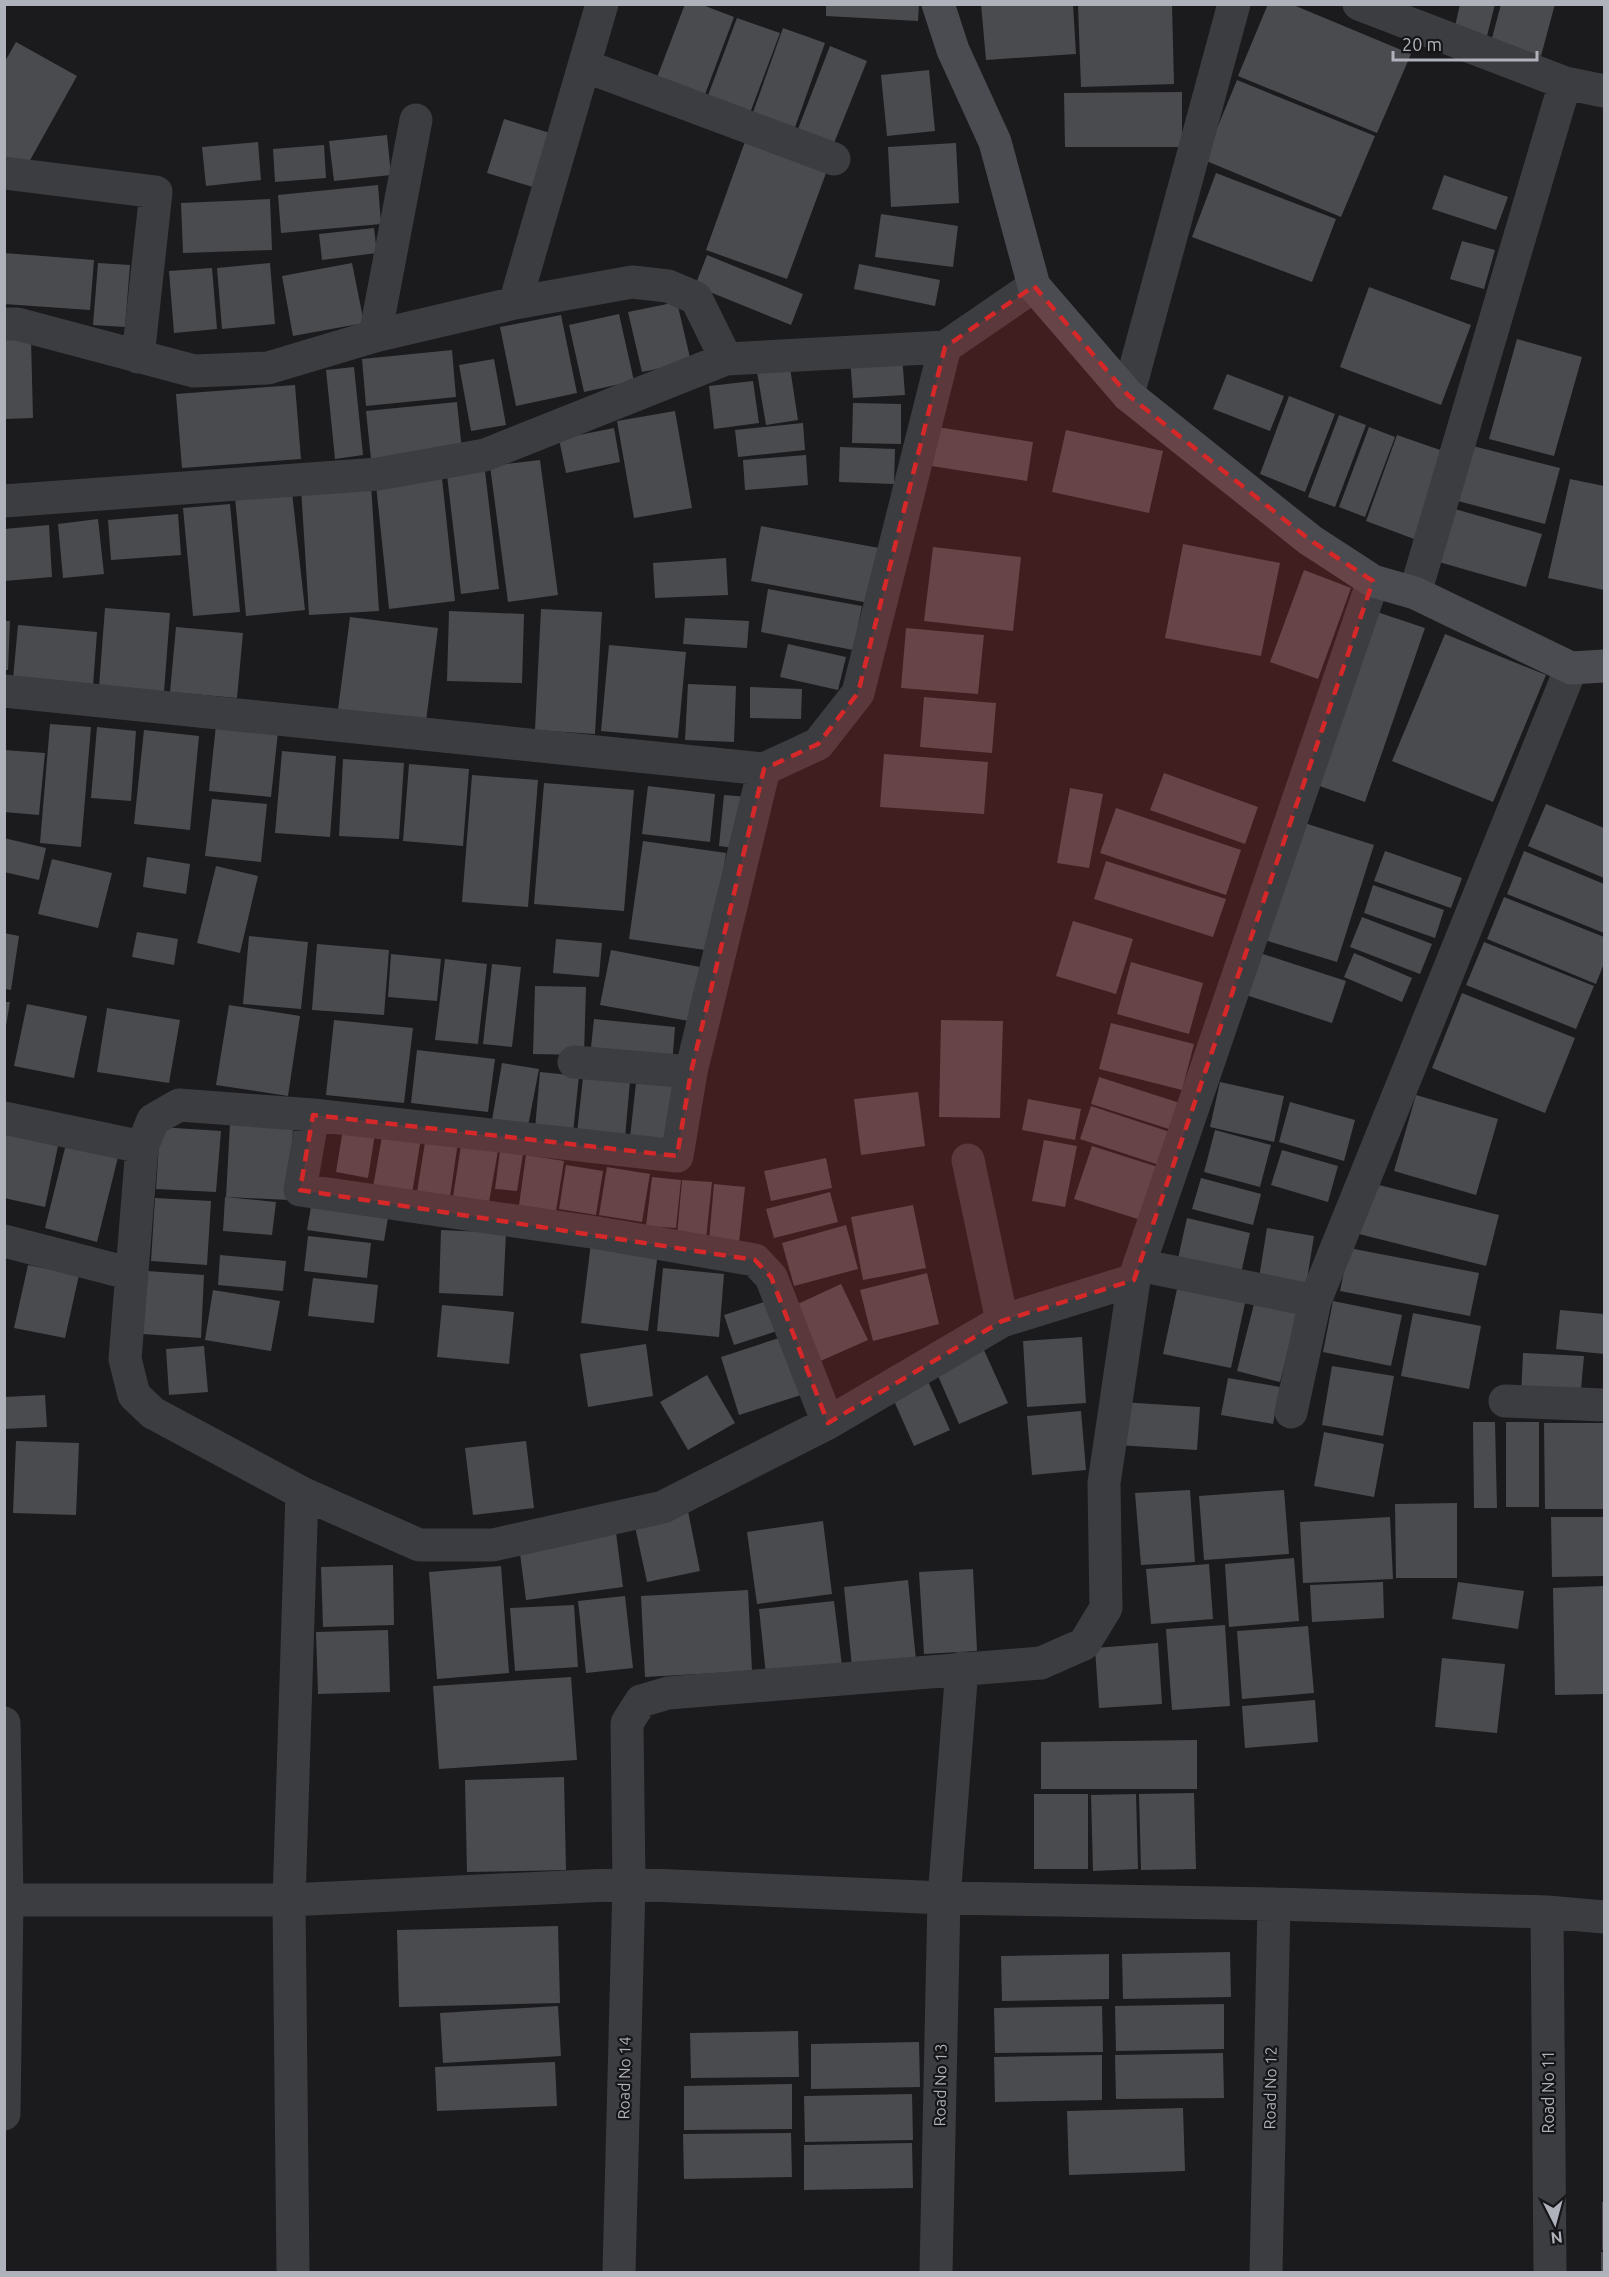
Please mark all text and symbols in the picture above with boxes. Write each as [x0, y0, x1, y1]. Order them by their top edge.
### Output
scale bar [1393, 24, 1537, 62]
text: 20 m [1402, 34, 1442, 54]
street label: Road No 14 [614, 2036, 634, 2120]
street label: Road No 13 [930, 2043, 950, 2127]
street label: Road No 12 [1260, 2046, 1280, 2130]
street label: Road No 11 [1539, 2050, 1557, 2134]
north arrow [1525, 2193, 1585, 2253]
text: N [1550, 2228, 1563, 2247]

